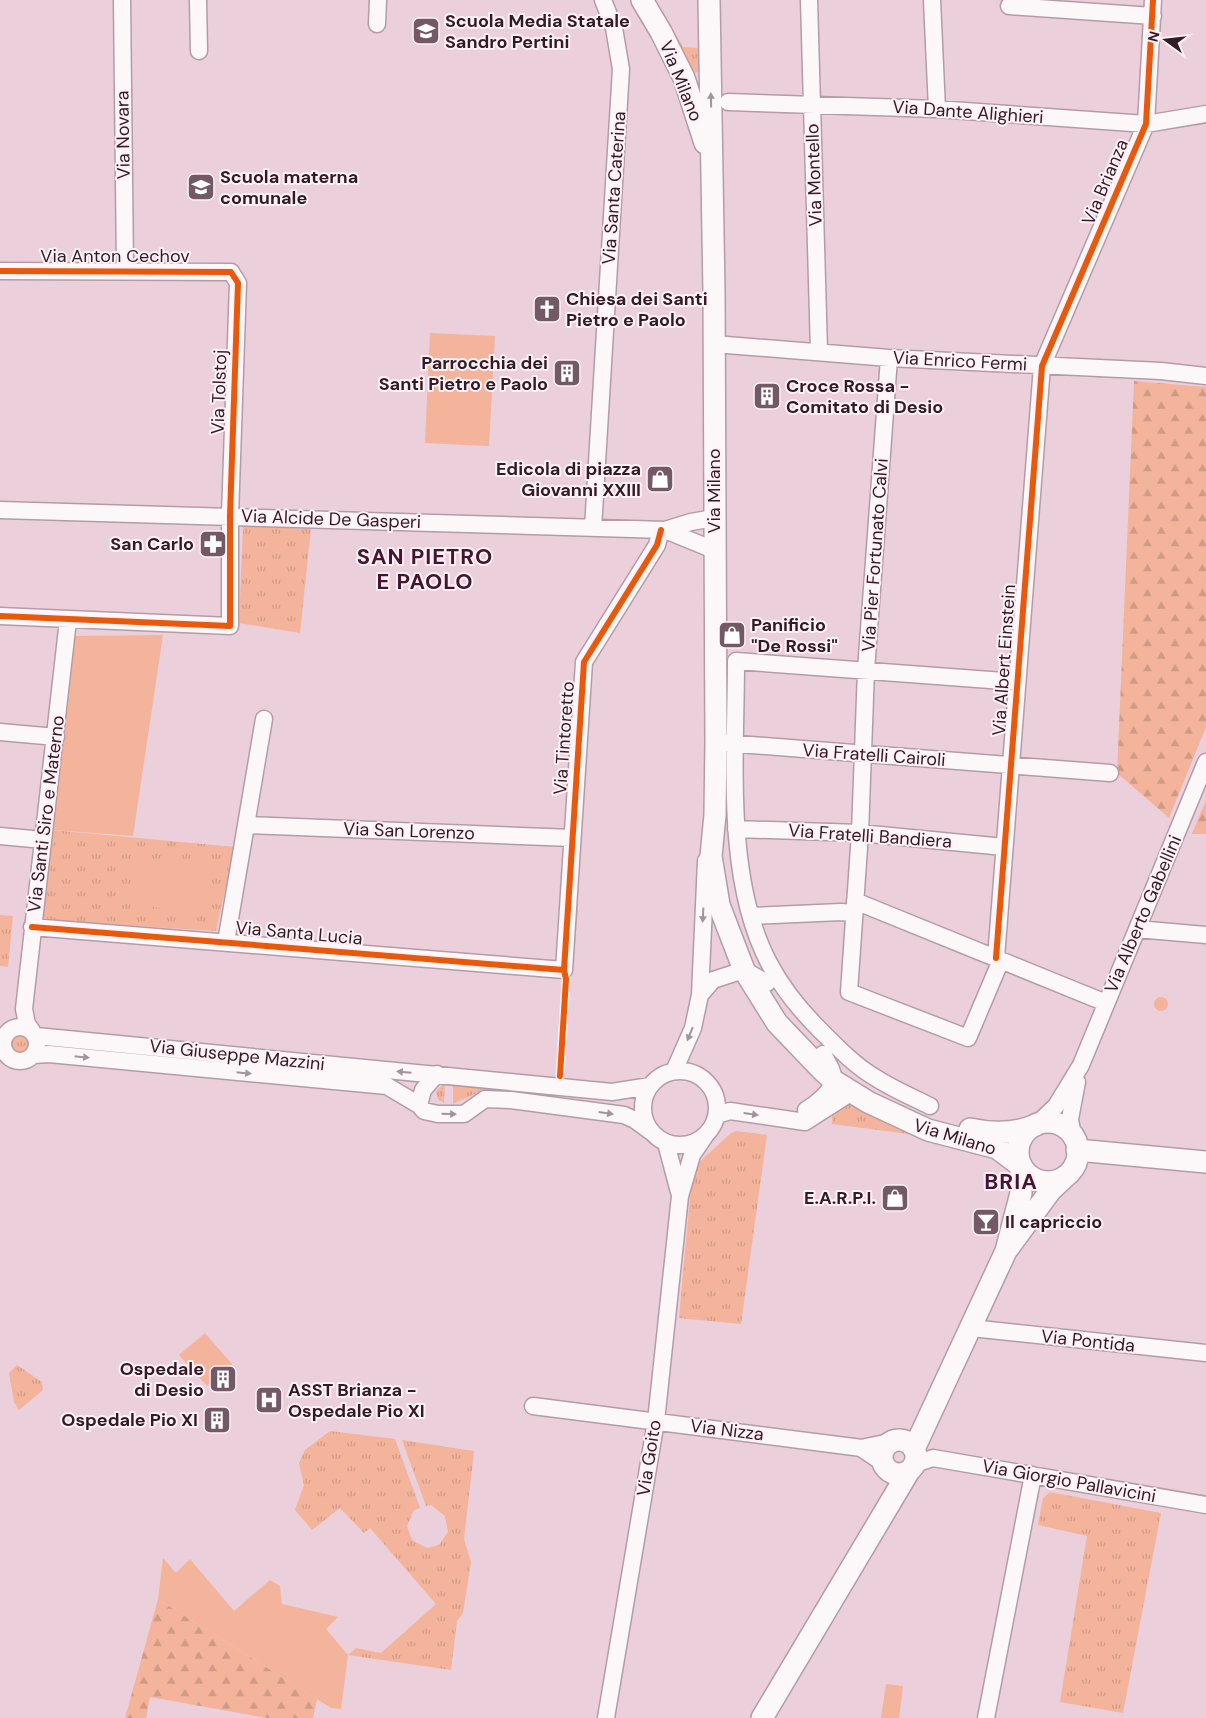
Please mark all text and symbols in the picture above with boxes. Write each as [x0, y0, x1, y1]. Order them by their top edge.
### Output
place label: Scuola Media Statale Sandro Pertini [445, 9, 630, 54]
north arrow [1141, 15, 1191, 65]
school or university icon: Scuola Media Statale Sandro Pertini [411, 16, 441, 46]
text: N [1143, 29, 1163, 44]
street label: Via Milano [654, 37, 708, 125]
street label: Via Novara [110, 90, 136, 180]
one-way arrow [707, 92, 715, 108]
street label: Via Dante Alighieri [892, 95, 1044, 129]
street label: Via Santa Caterina [597, 110, 631, 266]
street label: Via Montello [800, 123, 828, 227]
street label: Via Brianza [1076, 135, 1134, 229]
place label: Scuola materna comunale [220, 165, 358, 210]
school or university icon: Scuola materna comunale [186, 172, 216, 202]
street label: Via Anton Cechov [40, 244, 190, 268]
place label: Chiesa dei Santi Pietro e Paolo [566, 287, 708, 332]
church icon: Chiesa dei Santi Pietro e Paolo [532, 294, 562, 324]
street label: Via Enrico Fermi [892, 345, 1028, 377]
street label: Via Tolstoj [206, 349, 232, 435]
place label: Parrocchia dei Santi Pietro e Paolo [379, 351, 548, 396]
building icon: Parrocchia dei Santi Pietro e Paolo [552, 358, 582, 388]
place label: Croce Rossa - Comitato di Desio [786, 374, 943, 419]
building icon: Croce Rossa - Comitato di Desio [752, 381, 782, 411]
street label: Via Milano [702, 448, 726, 534]
place label: Edicola di piazza Giovanni XXIII [496, 457, 641, 502]
street label: Via Pier Fortunato Calvi [856, 457, 894, 653]
shop icon: Edicola di piazza Giovanni XXIII [645, 464, 675, 494]
street label: Via Alcide De Gasperi [241, 504, 421, 534]
pharmacy icon: San Carlo [198, 529, 228, 559]
place label: San Carlo [110, 532, 194, 556]
district label: SAN PIETRO E PAOLO [357, 542, 493, 596]
street label: Via Albert Einstein [987, 583, 1021, 737]
place label: Panificio "De Rossi" [751, 613, 838, 658]
shop icon: Panificio "De Rossi" [717, 620, 747, 650]
street label: Via Tintoretto [548, 680, 580, 796]
street label: Via Santi Siro e Materno [22, 714, 70, 914]
street label: Via Fratelli Cairoli [802, 738, 946, 772]
street label: Via San Lorenzo [343, 817, 475, 845]
street label: Via Fratelli Bandiera [787, 818, 953, 854]
street label: Via Alberto Gabellini [1099, 831, 1187, 997]
one-way arrow [699, 908, 707, 924]
street label: Via Santa Lucia [235, 915, 363, 951]
one-way arrow [686, 1027, 694, 1042]
street label: Via Giuseppe Mazzini [148, 1034, 326, 1076]
one-way arrow [74, 1053, 90, 1061]
one-way arrow [396, 1068, 412, 1076]
one-way arrow [236, 1069, 252, 1077]
one-way arrow [599, 1109, 615, 1117]
one-way arrow [441, 1110, 457, 1118]
one-way arrow [744, 1110, 760, 1118]
street label: Via Milano [911, 1113, 999, 1161]
district label: BRIA [984, 1167, 1038, 1196]
shop icon: E.A.R.P.I. [880, 1183, 910, 1213]
place label: E.A.R.P.I. [804, 1186, 876, 1210]
bar icon: Il capriccio [971, 1207, 1001, 1237]
place label: Il capriccio [1005, 1210, 1102, 1234]
street label: Via Pontida [1040, 1324, 1136, 1358]
place label: Ospedale di Desio [120, 1357, 204, 1402]
building icon: Ospedale di Desio [208, 1364, 238, 1394]
place label: ASST Brianza - Ospedale Pio XI [288, 1378, 425, 1423]
hospital icon: ASST Brianza - Ospedale Pio XI [254, 1385, 284, 1415]
building icon: Ospedale Pio XI [202, 1405, 232, 1435]
place label: Ospedale Pio XI [61, 1408, 198, 1432]
street label: Via Nizza [689, 1414, 765, 1446]
street label: Via Goito [631, 1418, 667, 1498]
street label: Via Giorgio Pallavicini [980, 1454, 1158, 1508]

